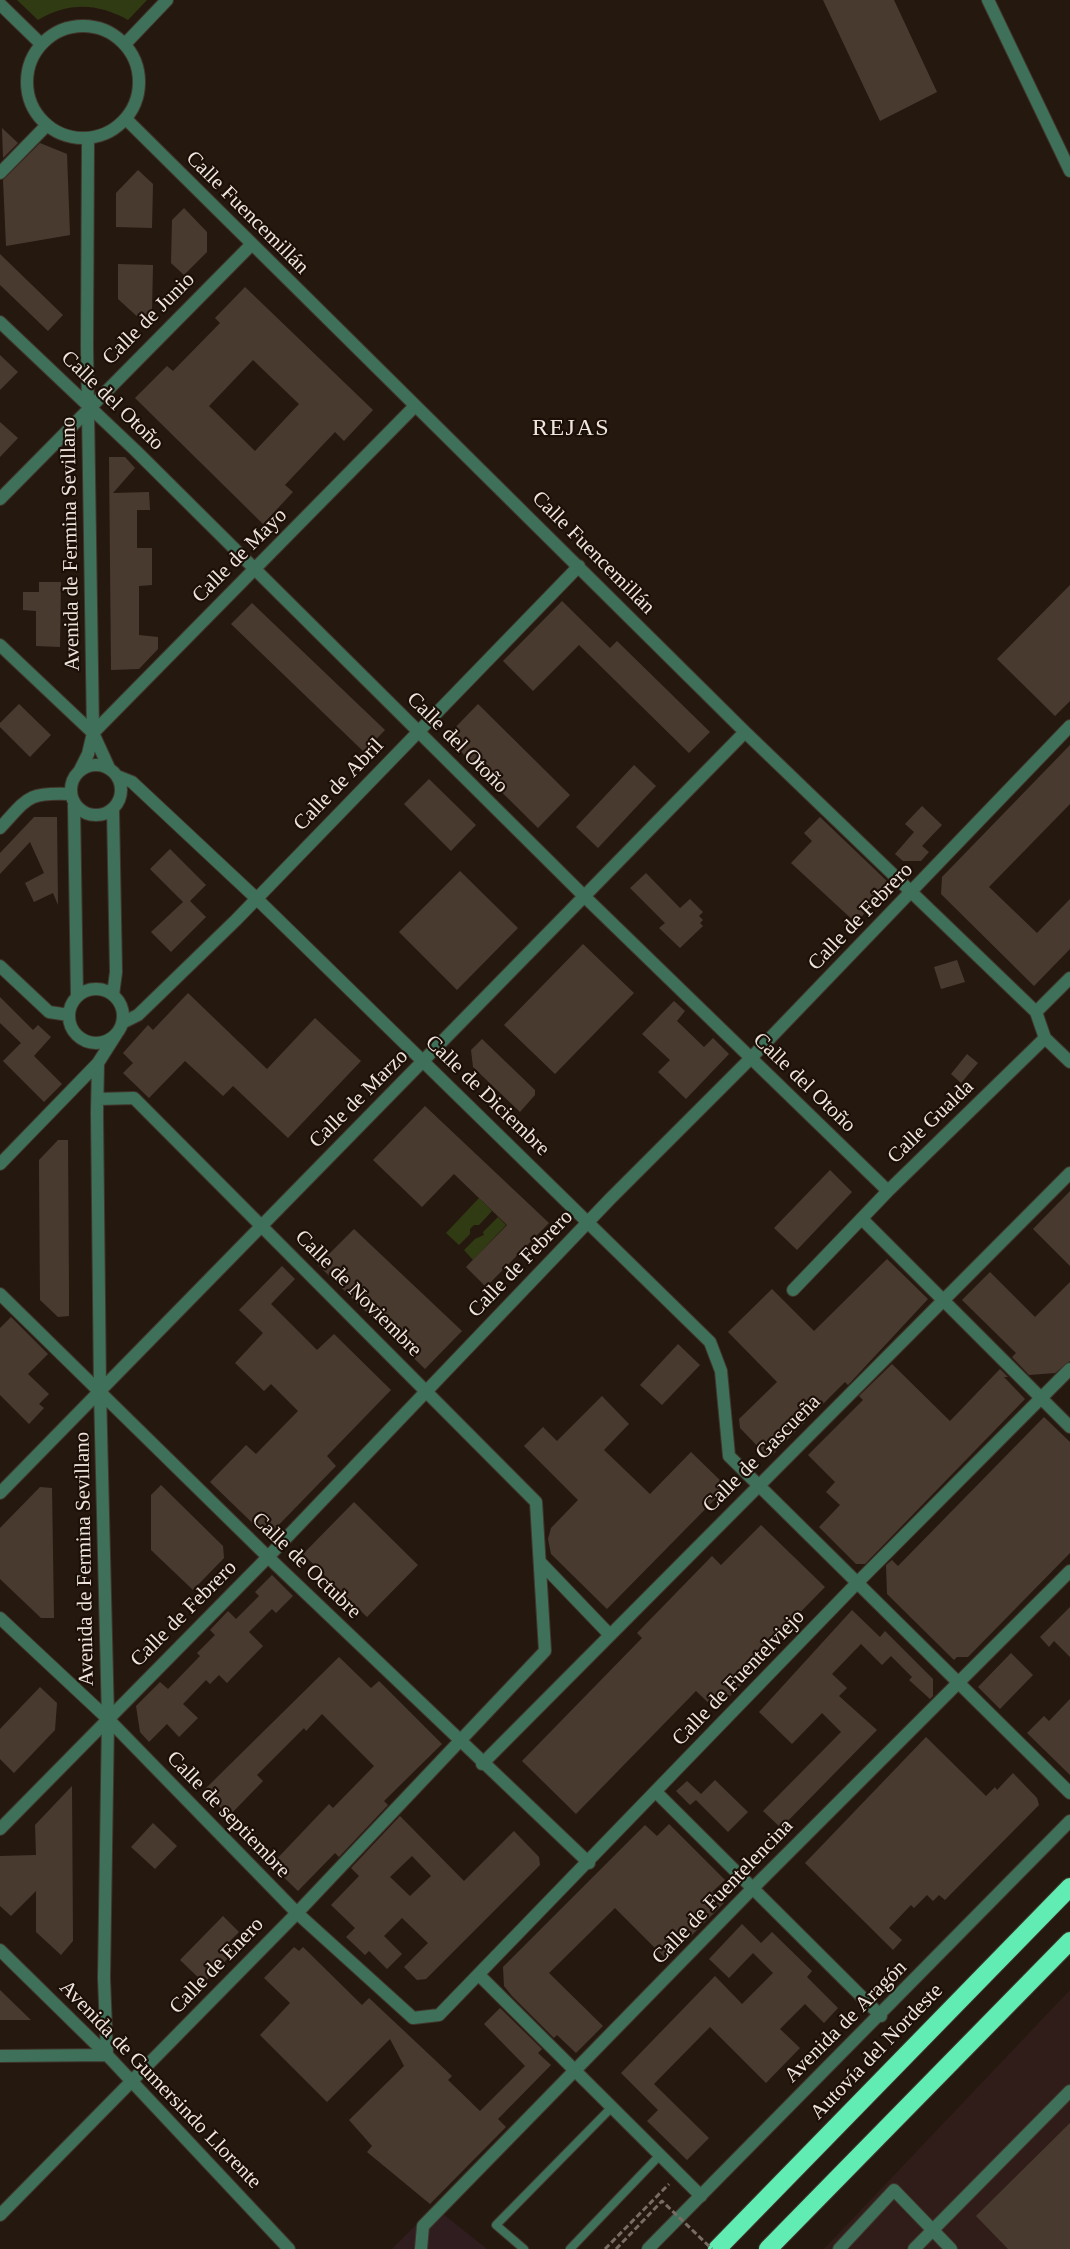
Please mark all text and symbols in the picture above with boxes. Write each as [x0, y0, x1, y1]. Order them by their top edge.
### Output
street label: Calle Fuencemillán [180, 146, 314, 280]
street label: Calle de Junio [98, 268, 200, 370]
street label: Calle del Otoño [55, 346, 169, 456]
district label: REJAS [532, 415, 610, 443]
street label: Avenida de Fermina Sevillano [56, 417, 86, 671]
street label: Calle Fuencemillán [526, 486, 660, 620]
street label: Calle de Mayo [187, 503, 293, 609]
street label: Calle del Otoño [401, 687, 513, 799]
street label: Calle de Abril [289, 733, 389, 837]
street label: Calle de Febrero [803, 858, 919, 976]
street label: Calle del Otoño [747, 1028, 861, 1138]
street label: Calle de Diciembre [420, 1030, 554, 1162]
street label: Calle de Marzo [304, 1044, 414, 1154]
street label: Calle Gualda [883, 1075, 979, 1169]
street label: Calle de Febrero [463, 1205, 579, 1323]
street label: Calle de Noviembre [289, 1225, 427, 1363]
street label: Calle de Gascueña [698, 1390, 826, 1518]
street label: Avenida de Fermina Sevillano [70, 1432, 100, 1686]
street label: Calle de Octubre [246, 1508, 366, 1624]
street label: Calle de Febrero [126, 1556, 242, 1672]
street label: Calle de Fuentelviejo [668, 1605, 810, 1751]
street label: Calle de septiembre [161, 1746, 295, 1884]
street label: Calle de Fuentelencina [647, 1814, 799, 1970]
street label: Calle de Enero [165, 1912, 269, 2020]
street label: Avenida de Aragón [780, 1956, 912, 2088]
street label: Avenida de Gumersindo Llorente [54, 1976, 266, 2194]
street label: Autovía del Nordeste [806, 1979, 948, 2125]

